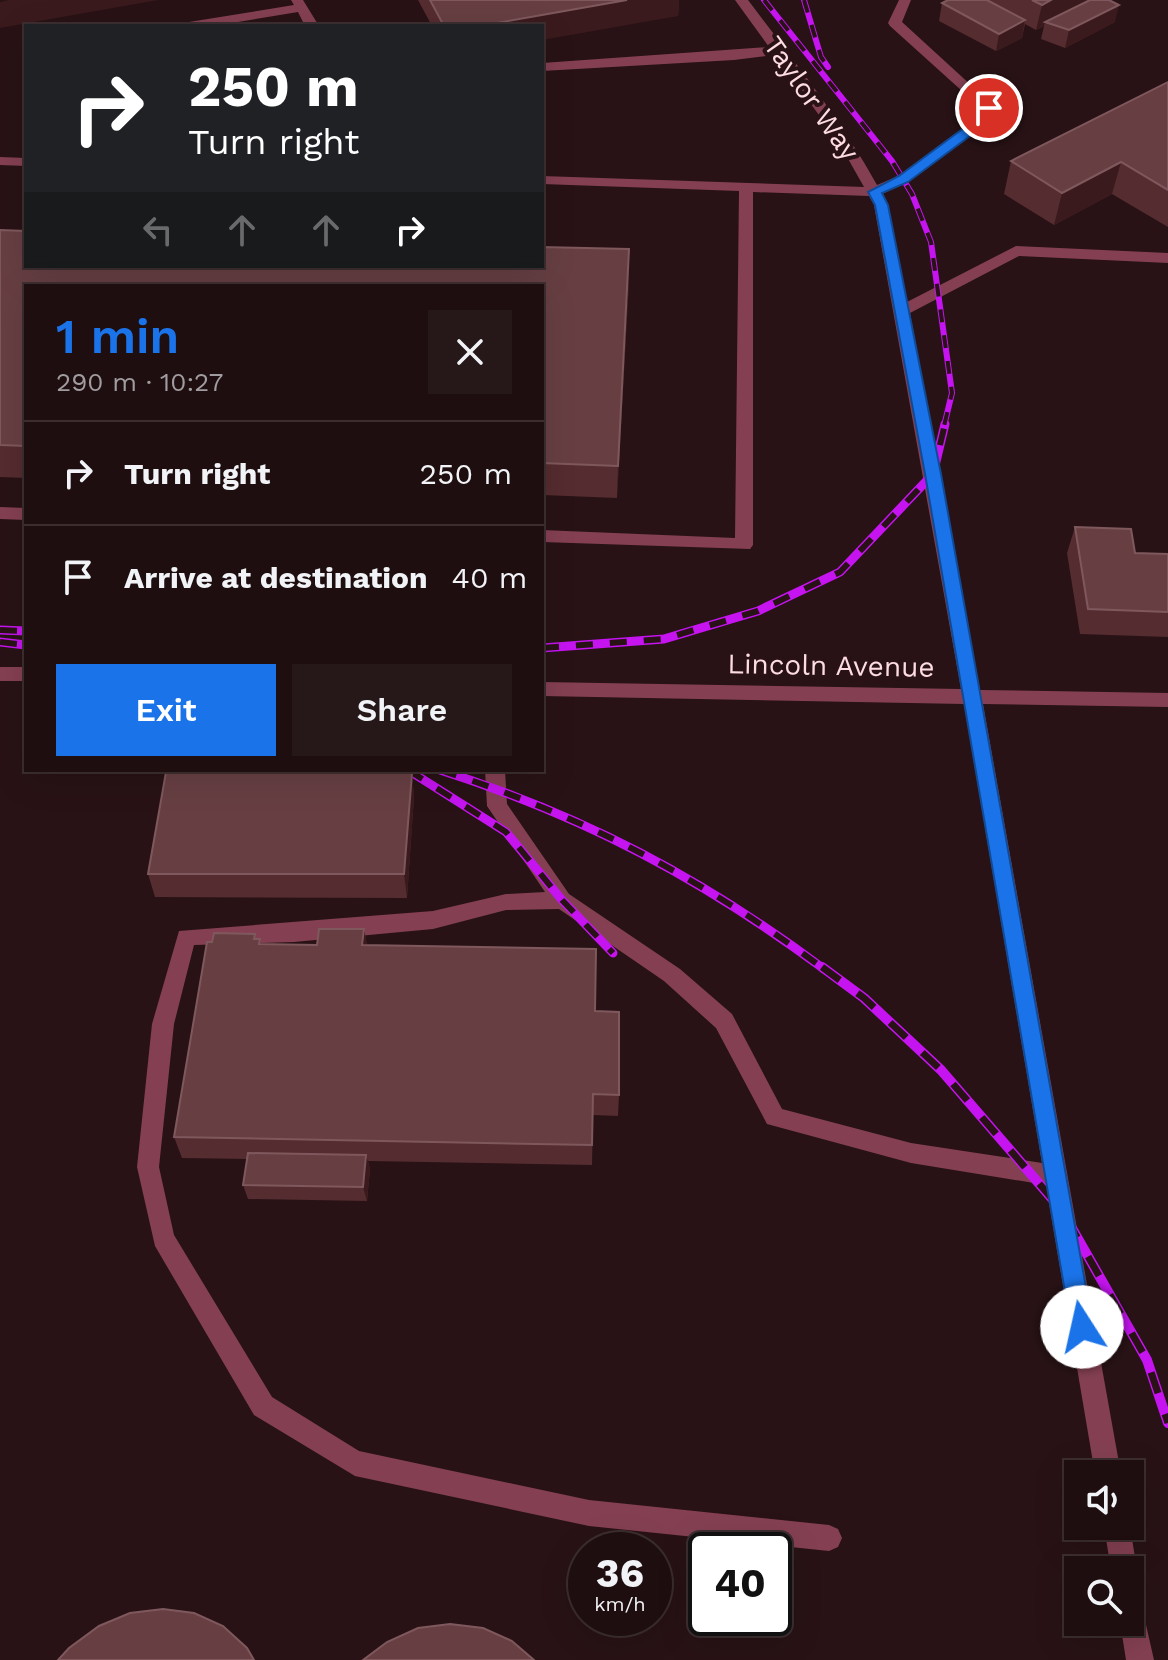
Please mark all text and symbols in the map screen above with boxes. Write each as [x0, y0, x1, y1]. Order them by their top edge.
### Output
street label: Taylor Way [757, 30, 867, 167]
text: 250 m [188, 54, 359, 120]
icon: right [56, 56, 160, 160]
pin [955, 74, 1023, 142]
icon: arrive [967, 86, 1011, 130]
text: Turn right [188, 121, 359, 163]
icon: left [136, 208, 180, 252]
icon: ahead [220, 208, 264, 252]
icon: ahead [304, 208, 348, 252]
icon: right [388, 208, 432, 252]
text: 1 min [56, 308, 179, 365]
button: close [428, 310, 512, 394]
text: 290 m · 10:27 [56, 367, 223, 397]
icon: right [56, 451, 100, 495]
text: Turn right [124, 456, 270, 491]
text: 250 m [420, 456, 512, 491]
icon: arrive [56, 555, 100, 599]
text: Arrive at destination [124, 560, 428, 595]
text: 40 m [452, 560, 527, 595]
street label: Lincoln Avenue [727, 647, 935, 684]
button: Exit [56, 664, 276, 756]
button: Share [292, 664, 512, 756]
position arrow [1040, 1285, 1124, 1369]
map controls [1064, 1460, 1144, 1636]
button: sound [1064, 1460, 1144, 1540]
speed limit sign: 40 [688, 1532, 792, 1636]
text: 36 [596, 1550, 644, 1597]
button: search [1064, 1556, 1144, 1636]
text: km/h [594, 1592, 646, 1616]

